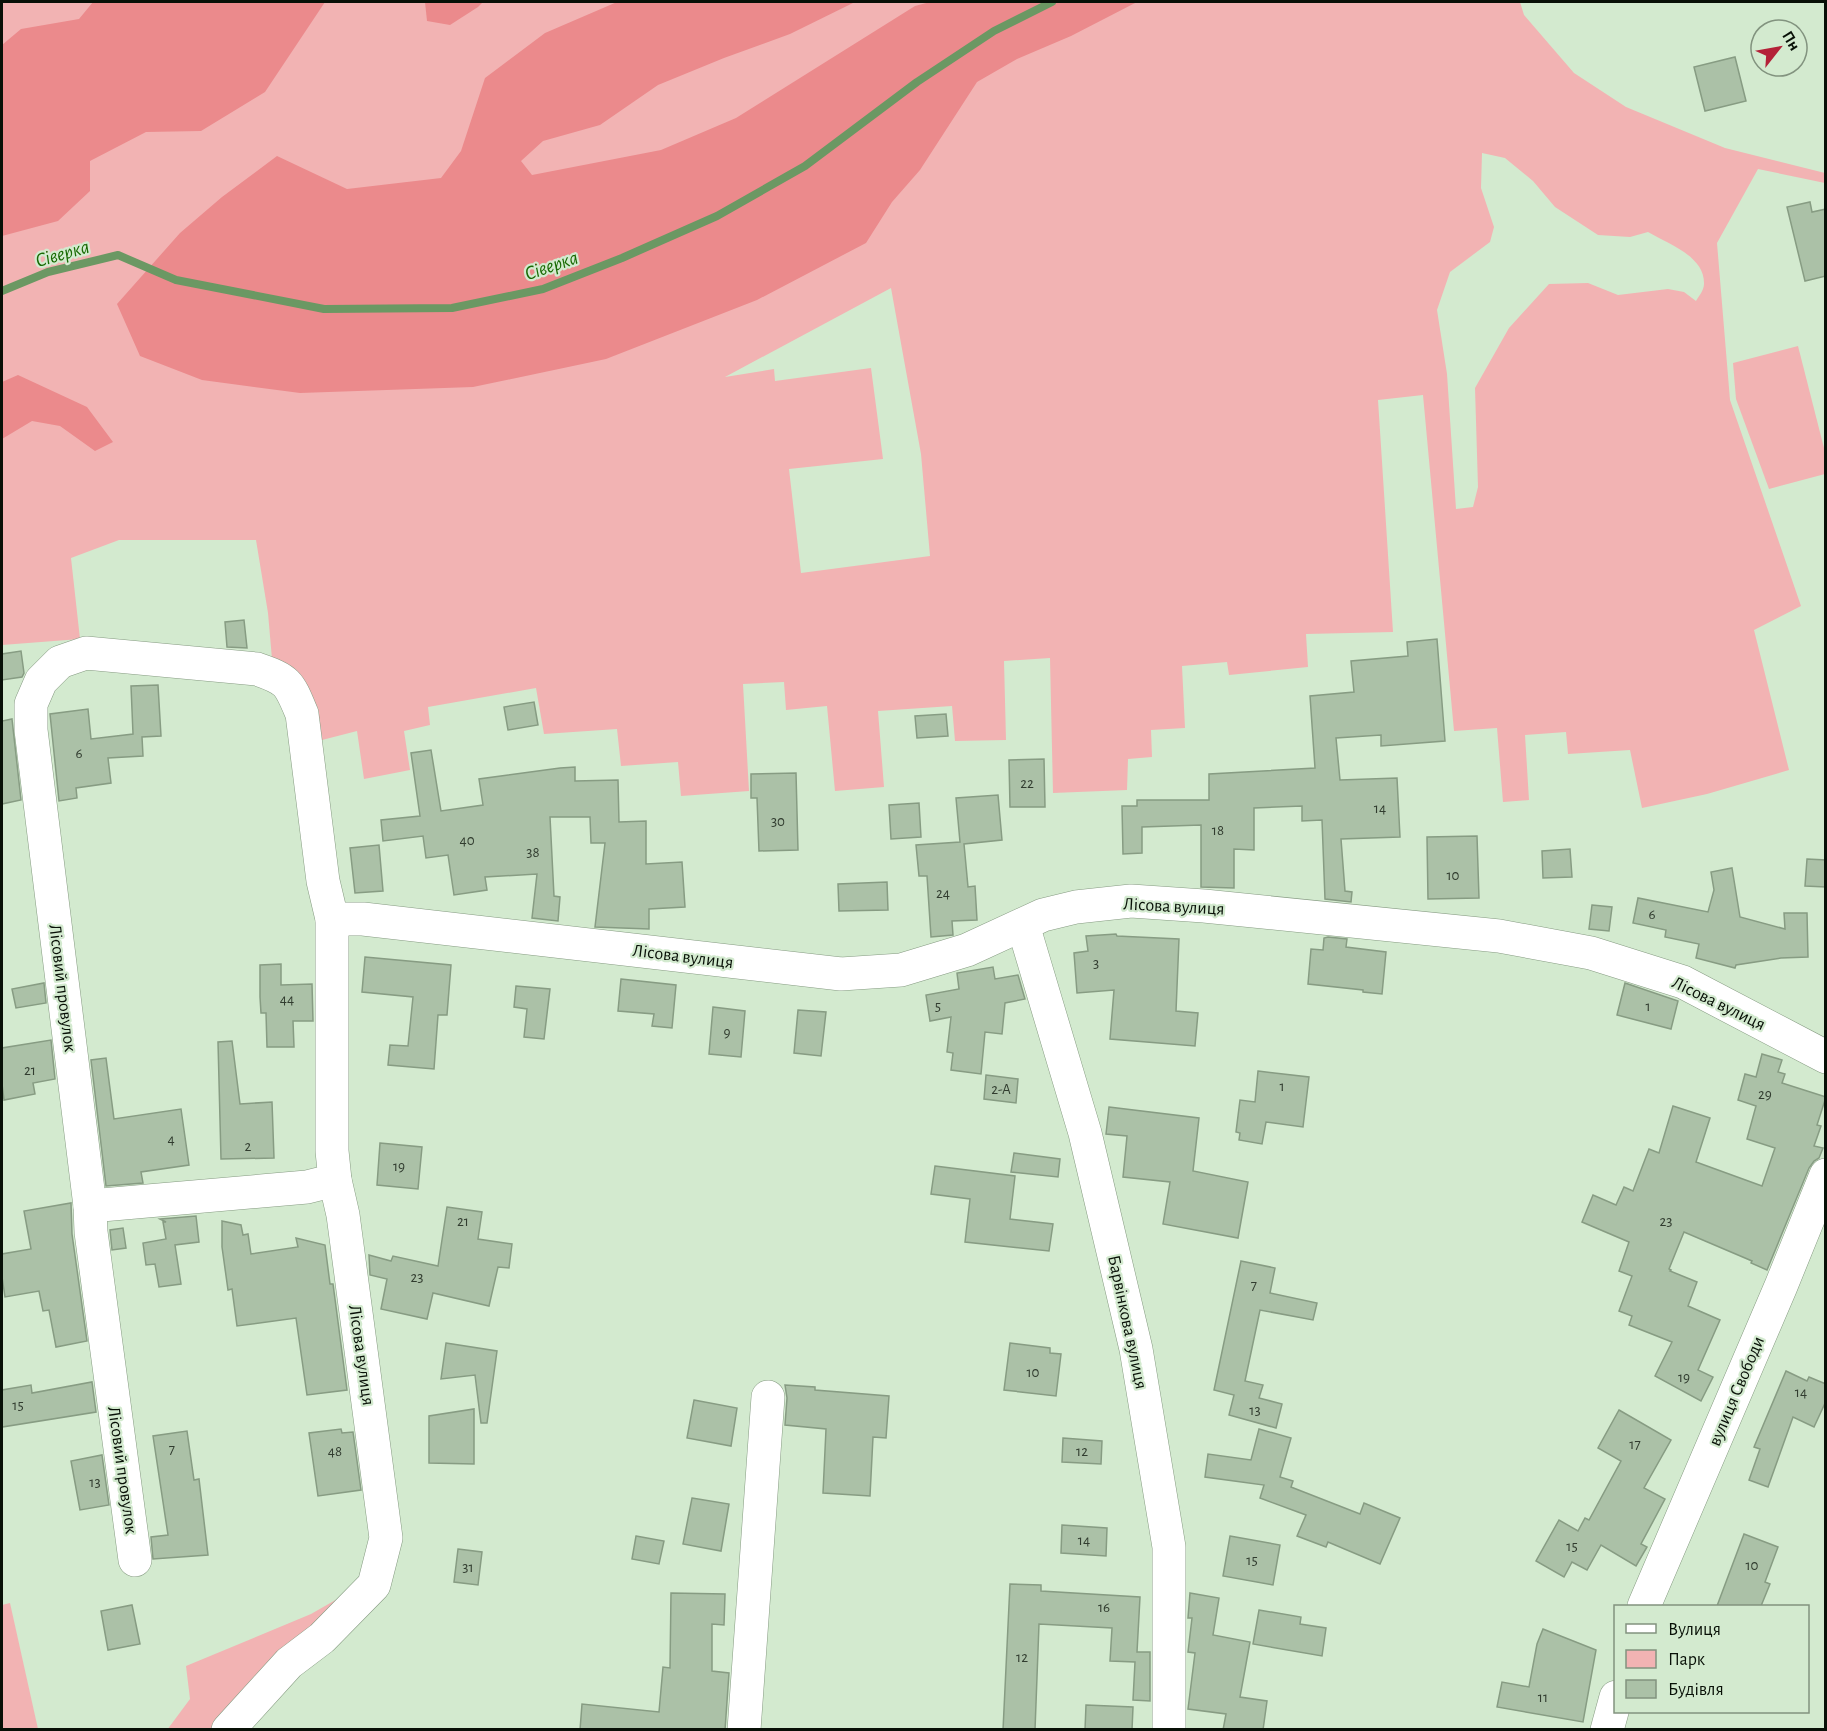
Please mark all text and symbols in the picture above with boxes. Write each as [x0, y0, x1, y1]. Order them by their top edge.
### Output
north arrow [1749, 18, 1809, 78]
text: Пн [1779, 28, 1803, 53]
water label: Сіверка [33, 237, 92, 271]
water label: Сіверка [522, 248, 581, 284]
house number: 6 [75, 746, 83, 761]
house number: 22 [1020, 776, 1034, 791]
house number: 14 [1374, 801, 1386, 816]
house number: 30 [771, 814, 785, 829]
house number: 18 [1212, 823, 1224, 838]
house number: 40 [459, 833, 475, 848]
house number: 38 [526, 845, 540, 860]
house number: 10 [1446, 868, 1460, 883]
house number: 24 [936, 886, 950, 901]
street label: Лісова вулиця [1123, 895, 1225, 919]
house number: 6 [1648, 907, 1656, 922]
street label: Лісовий провулок [45, 923, 79, 1054]
street label: Лісова вулиця [631, 942, 734, 972]
house number: 3 [1093, 956, 1099, 971]
street label: Лісова вулиця [1669, 974, 1768, 1034]
house number: 44 [280, 992, 294, 1007]
house number: 5 [935, 999, 941, 1014]
house number: 1 [1645, 999, 1651, 1014]
house number: 9 [723, 1025, 731, 1040]
house number: 21 [24, 1063, 36, 1078]
house number: 1 [1279, 1079, 1285, 1094]
house number: 2-А [991, 1082, 1011, 1097]
house number: 29 [1758, 1087, 1772, 1102]
house number: 4 [167, 1132, 175, 1147]
house number: 2 [245, 1139, 252, 1154]
house number: 19 [393, 1159, 405, 1174]
house number: 21 [457, 1214, 469, 1229]
house number: 23 [1659, 1214, 1673, 1229]
street label: Барвінкова вулиця [1104, 1254, 1150, 1391]
house number: 23 [410, 1270, 424, 1285]
house number: 7 [1251, 1278, 1257, 1293]
street label: Лісова вулиця [345, 1304, 377, 1407]
street label: вулиця Свободи [1705, 1334, 1768, 1449]
house number: 10 [1026, 1365, 1040, 1380]
house number: 19 [1678, 1370, 1690, 1385]
house number: 14 [1795, 1385, 1807, 1400]
house number: 15 [12, 1398, 24, 1413]
house number: 13 [1249, 1403, 1261, 1418]
street label: Лісовий провулок [104, 1405, 140, 1536]
house number: 17 [1629, 1437, 1641, 1452]
house number: 7 [169, 1442, 175, 1457]
house number: 48 [328, 1444, 342, 1459]
house number: 12 [1076, 1444, 1088, 1459]
house number: 13 [89, 1475, 101, 1490]
house number: 14 [1078, 1533, 1090, 1548]
house number: 15 [1566, 1539, 1578, 1554]
house number: 15 [1246, 1553, 1258, 1568]
house number: 10 [1745, 1558, 1759, 1573]
house number: 31 [462, 1560, 474, 1575]
house number: 16 [1098, 1600, 1110, 1615]
legend [1614, 1605, 1809, 1713]
text: Вулиця [1668, 1621, 1721, 1639]
house number: 12 [1016, 1650, 1028, 1665]
text: Парк [1668, 1651, 1706, 1669]
text: Будівля [1668, 1681, 1724, 1699]
house number: 11 [1538, 1690, 1548, 1705]

